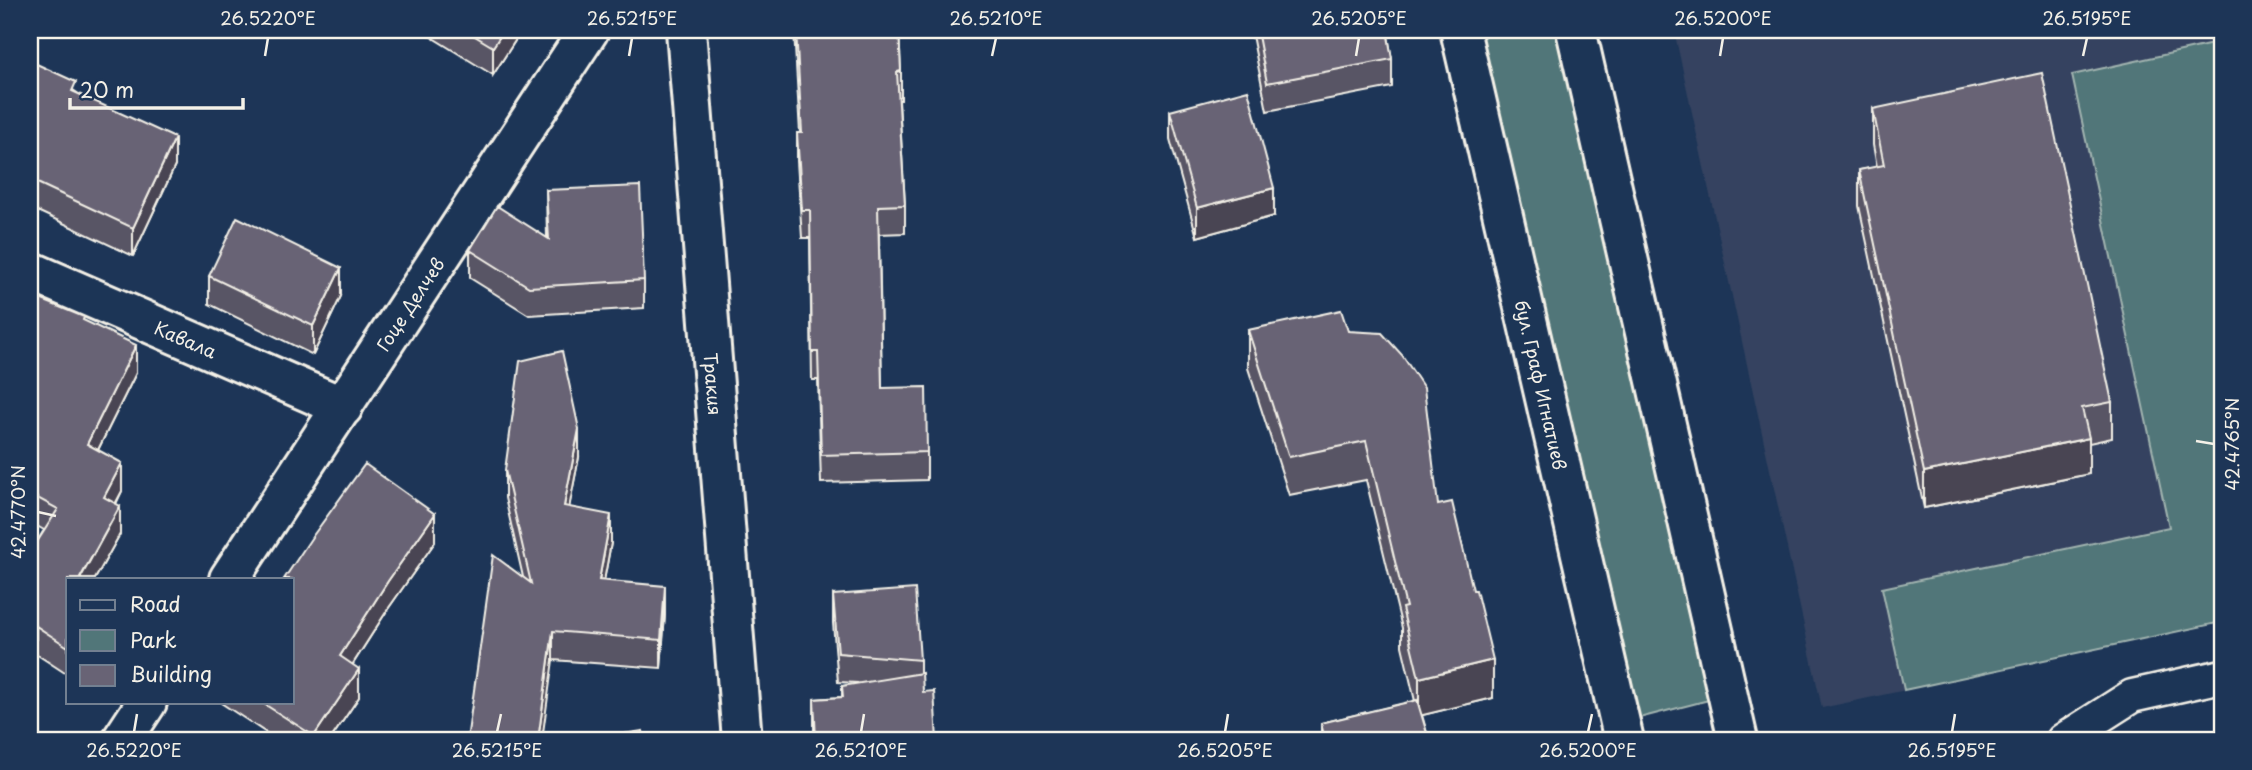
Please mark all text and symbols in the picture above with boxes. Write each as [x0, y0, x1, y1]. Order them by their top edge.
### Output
text: 26.5220°E [220, 4, 316, 31]
text: 26.5215°E [587, 4, 677, 31]
text: 26.5210°E [949, 4, 1043, 31]
text: 26.5205°E [1311, 4, 1407, 31]
text: 26.5200°E [1674, 4, 1772, 31]
text: 26.5195°E [2043, 4, 2131, 31]
scale bar [70, 66, 243, 110]
text: 20 m [80, 73, 134, 105]
street label: Гоце Делчев [369, 252, 450, 356]
street label: бул. Граф Игнатиев [1509, 297, 1575, 472]
street label: Кавала [151, 313, 222, 364]
street label: Тракия [698, 351, 730, 416]
text: 42.4765°N [2218, 397, 2245, 491]
text: 42.4770°N [4, 465, 31, 559]
legend [66, 578, 294, 704]
text: Road [130, 587, 181, 619]
text: Park [130, 623, 177, 655]
text: Building [130, 657, 212, 689]
text: 26.5220°E [86, 736, 182, 763]
text: 26.5215°E [452, 736, 542, 763]
text: 26.5210°E [814, 736, 908, 763]
text: 26.5205°E [1177, 736, 1273, 763]
text: 26.5200°E [1539, 736, 1637, 763]
text: 26.5195°E [1908, 736, 1996, 763]

